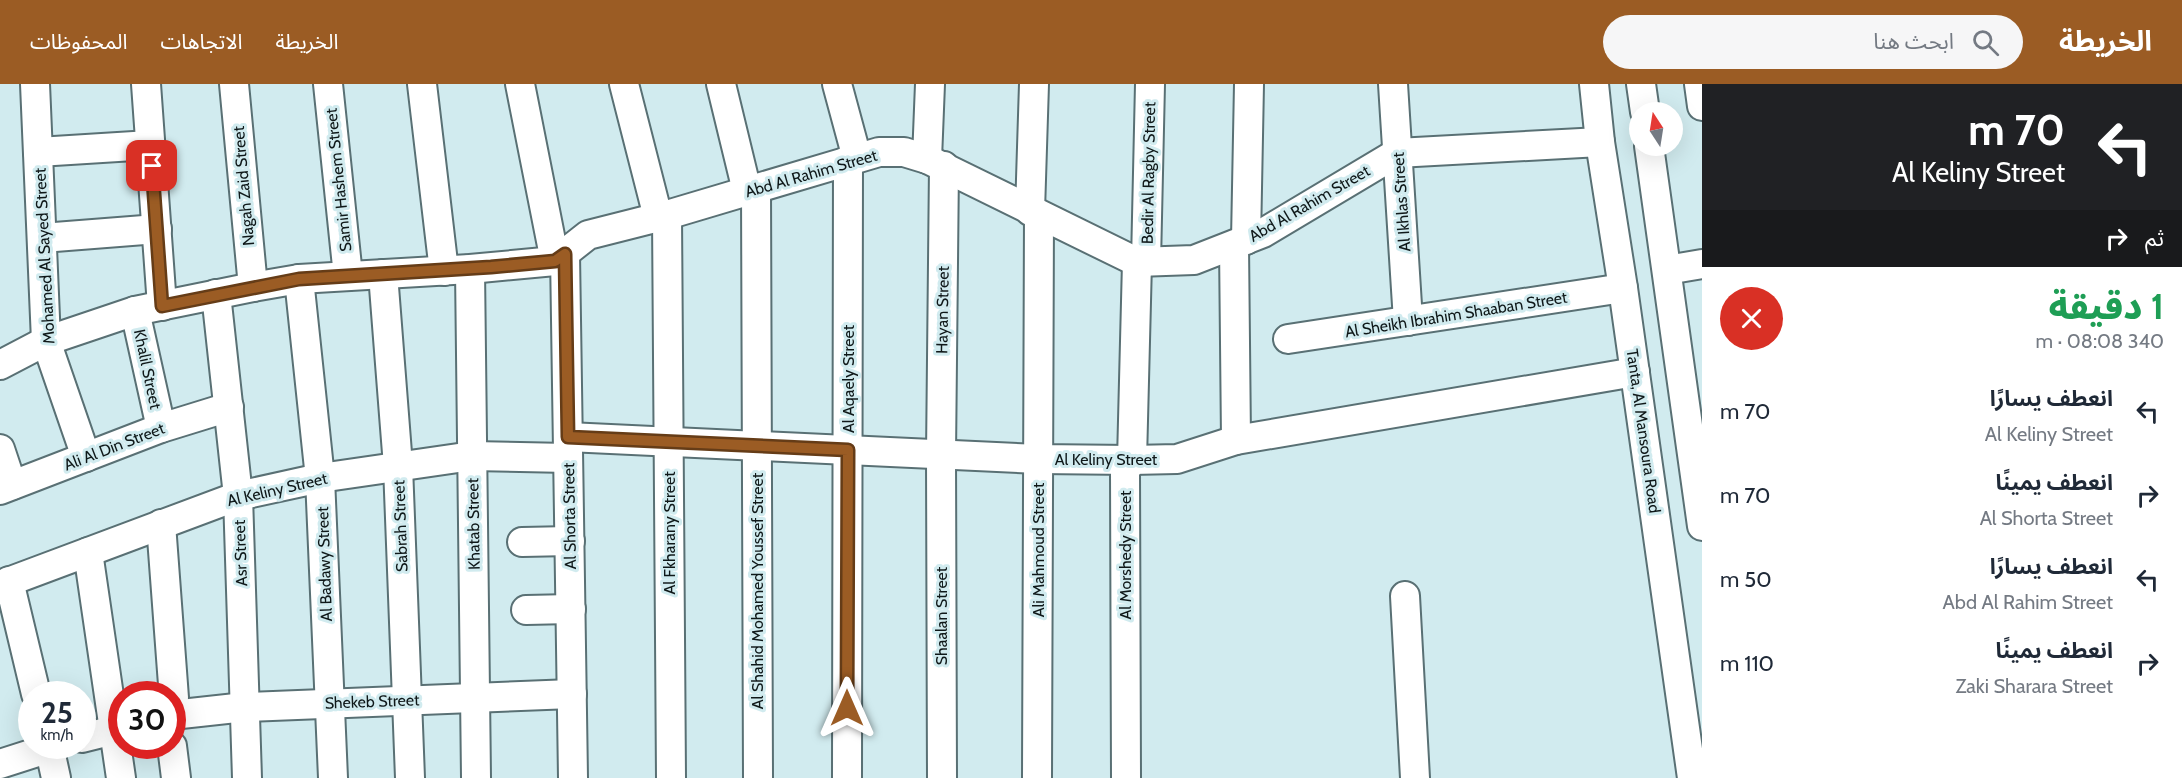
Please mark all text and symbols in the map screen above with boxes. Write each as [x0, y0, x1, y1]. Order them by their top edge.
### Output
search box [1603, 15, 2023, 69]
text: الخريطة [2059, 24, 2152, 58]
icon: search [1969, 26, 2002, 59]
text: ابحث هنا [1873, 28, 1954, 55]
text: المحفوظات [30, 29, 127, 54]
text: الاتجاهات [160, 29, 242, 54]
text: الخريطة [275, 29, 338, 54]
street label: Bedir Al Ragby Street [1138, 101, 1159, 244]
north arrow [1629, 102, 1683, 156]
map controls [1629, 102, 1683, 156]
text: 70 m [1968, 104, 2065, 156]
street label: Samir Hashem Street [321, 107, 355, 253]
icon: left [2086, 108, 2164, 186]
street label: Nagah Zaid Street [229, 125, 258, 247]
pin [126, 140, 177, 191]
street label: Abd Al Rahim Street [743, 145, 880, 201]
icon: arrive [135, 149, 168, 182]
street label: Al Ikhlas Street [1389, 151, 1414, 252]
text: Al Keliny Street [1892, 156, 2065, 189]
street label: Abd Al Rahim Street [1245, 161, 1374, 246]
street label: Mohamed Al Sayed Street [30, 167, 59, 344]
icon: right [2100, 222, 2133, 255]
text: ثم [2145, 225, 2164, 252]
street label: Hayan Street [932, 265, 953, 354]
text: 1 دقيقة [2049, 284, 2164, 328]
street label: Al Sheikh Ibrahim Shaaban Street [1344, 287, 1569, 341]
button: close [1720, 287, 1783, 350]
street label: Al Aqaely Street [839, 324, 858, 433]
street label: Khalil Street [130, 327, 165, 411]
text: 340 m · 08:08 [2036, 329, 2164, 353]
street label: Tanta, Al Mansoura Road [1623, 348, 1664, 514]
text: انعطف يسارًا [1990, 385, 2113, 412]
icon: left [2131, 395, 2164, 428]
text: 70 m [1720, 398, 1770, 425]
street label: Ali Al Din Street [61, 418, 168, 474]
text: Al Keliny Street [1985, 422, 2113, 446]
street label: Al Keliny Street [1055, 450, 1158, 469]
street label: Al Shorta Street [559, 462, 580, 569]
street label: Al Keliny Street [225, 469, 330, 510]
text: انعطف يمينًا [1996, 469, 2113, 496]
street label: Al Fkharany Street [660, 471, 679, 595]
street label: Al Shahid Mohamed Youssef Street [748, 472, 767, 709]
street label: Khatab Street [463, 477, 484, 570]
street label: Sabrah Street [389, 479, 412, 572]
icon: right [2131, 479, 2164, 512]
street label: Ali Mahmoud Street [1029, 482, 1048, 617]
text: 70 m [1720, 482, 1770, 509]
street label: Al Morshedy Street [1116, 490, 1135, 619]
street label: Al Badawy Street [313, 506, 336, 622]
text: Al Shorta Street [1980, 506, 2113, 530]
street label: Asr Street [230, 519, 251, 586]
text: انعطف يسارًا [1990, 553, 2113, 580]
icon: left [2131, 563, 2164, 596]
street label: Shaalan Street [932, 566, 951, 665]
text: 50 m [1720, 566, 1772, 593]
text: Abd Al Rahim Street [1943, 590, 2113, 614]
text: انعطف يمينًا [1996, 637, 2113, 664]
icon: right [2131, 647, 2164, 680]
text: 110 m [1720, 650, 1774, 677]
text: Zaki Sharara Street [1955, 674, 2113, 698]
position arrow [815, 676, 879, 740]
speed limit sign: 30 [108, 681, 186, 759]
street label: Shekeb Street [324, 690, 420, 713]
text: 25 [41, 694, 73, 731]
text: km/h [41, 726, 73, 744]

